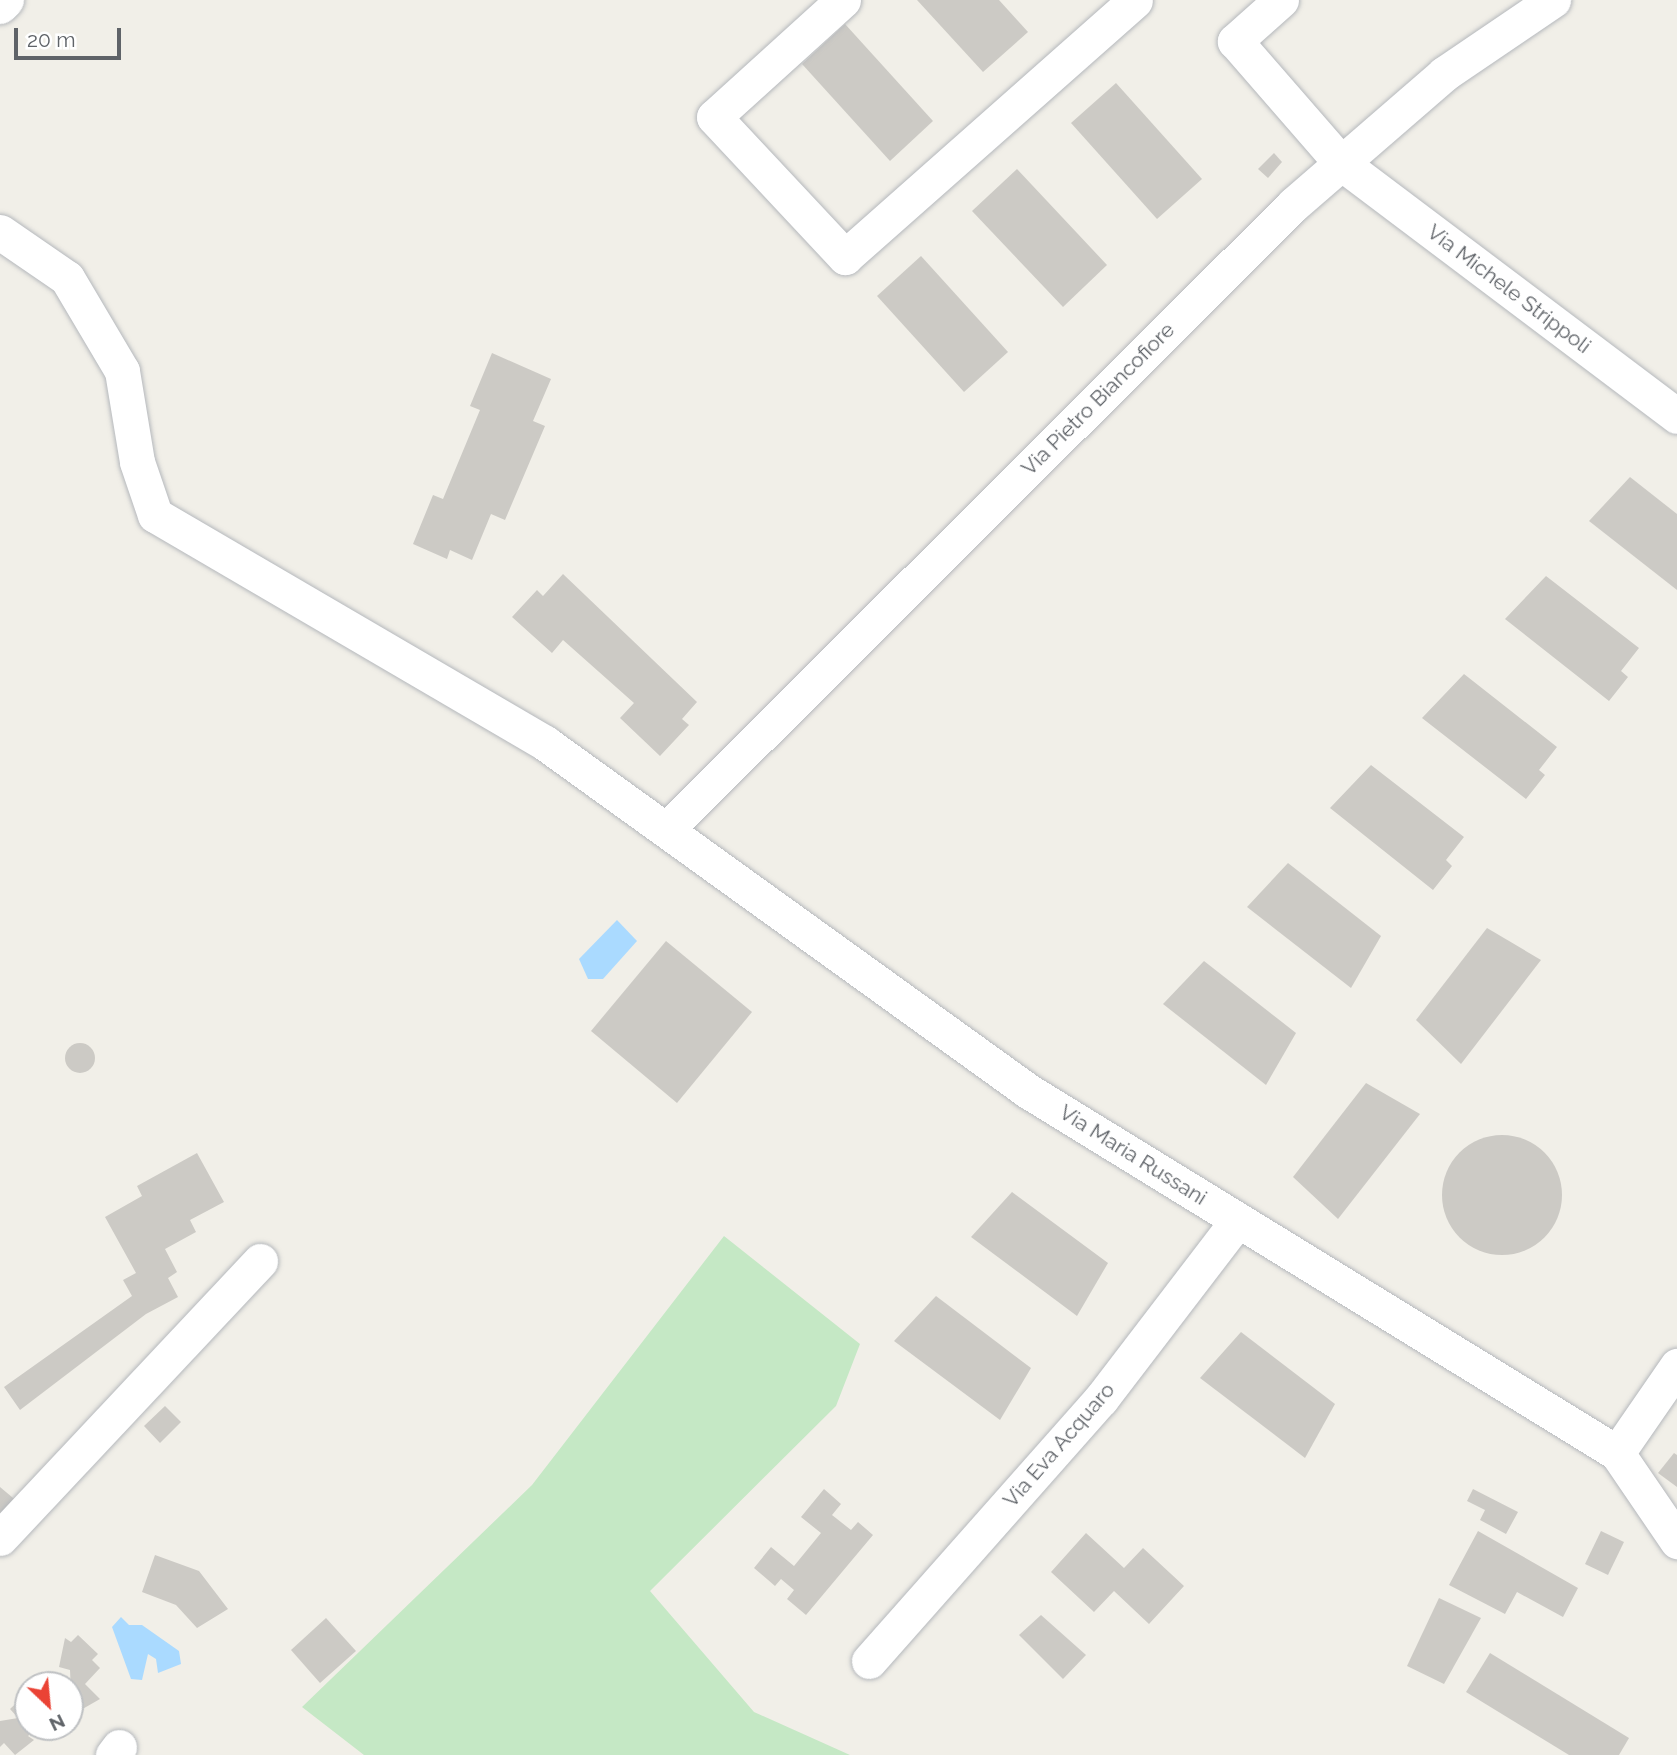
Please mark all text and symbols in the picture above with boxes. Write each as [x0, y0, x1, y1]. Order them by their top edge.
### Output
scale bar [18, 14, 124, 58]
text: 20 m [27, 27, 75, 52]
street label: Via Michele Strippoli [1422, 219, 1596, 359]
street label: Via Pietro Biancofiore [1016, 317, 1180, 481]
street label: Via Maria Russani [1055, 1100, 1211, 1210]
street label: Via Eva Acquaro [998, 1377, 1120, 1513]
north arrow [14, 1671, 84, 1741]
text: N [46, 1710, 69, 1736]

